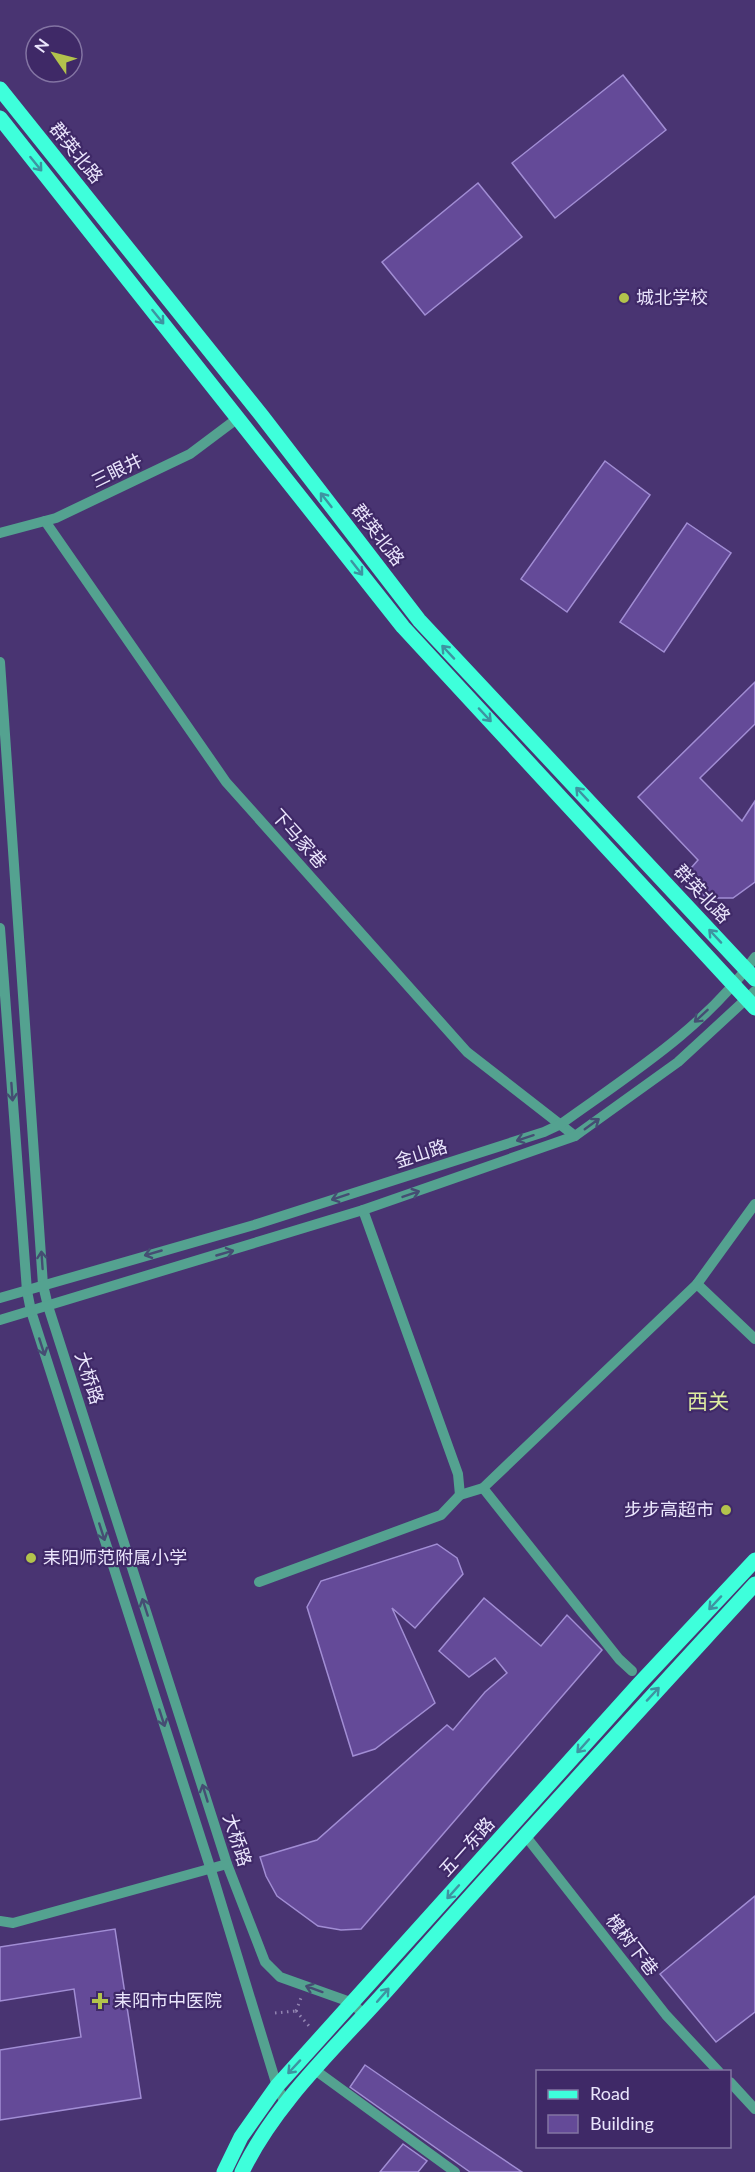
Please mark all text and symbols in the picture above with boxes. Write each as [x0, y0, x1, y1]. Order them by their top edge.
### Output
north arrow [24, 24, 84, 84]
text: N [30, 35, 53, 56]
street label: 群英北路 [46, 117, 108, 187]
one-way arrow [30, 156, 43, 172]
place label: 城北学校 [636, 286, 708, 308]
marker: 城北学校 [617, 291, 631, 305]
one-way arrow [151, 308, 164, 324]
street label: 三眼井 [87, 448, 146, 492]
one-way arrow [320, 492, 333, 508]
street label: 群英北路 [348, 499, 410, 570]
one-way arrow [351, 560, 364, 576]
one-way arrow [441, 644, 455, 659]
one-way arrow [478, 708, 492, 723]
one-way arrow [575, 787, 589, 802]
street label: 下马家巷 [267, 804, 332, 872]
street label: 群英北路 [670, 859, 735, 927]
one-way arrow [708, 929, 722, 944]
one-way arrow [694, 1008, 709, 1023]
one-way arrow [7, 1081, 18, 1101]
one-way arrow [583, 1118, 599, 1130]
one-way arrow [516, 1133, 535, 1144]
street label: 金山路 [392, 1134, 450, 1172]
one-way arrow [401, 1188, 420, 1199]
one-way arrow [331, 1192, 350, 1203]
one-way arrow [144, 1247, 163, 1259]
one-way arrow [215, 1247, 234, 1258]
one-way arrow [36, 1251, 47, 1271]
one-way arrow [38, 1337, 49, 1356]
street label: 大桥路 [71, 1349, 109, 1407]
district label: 西关 [687, 1388, 729, 1413]
place label: 步步高超市 [624, 1498, 714, 1520]
marker: 步步高超市 [719, 1503, 733, 1517]
one-way arrow [97, 1522, 108, 1541]
place label: 耒阳师范附属小学 [43, 1546, 187, 1568]
marker: 耒阳师范附属小学 [24, 1551, 38, 1565]
one-way arrow [708, 1595, 722, 1610]
one-way arrow [139, 1598, 150, 1617]
one-way arrow [646, 1687, 660, 1702]
one-way arrow [157, 1708, 168, 1727]
one-way arrow [576, 1739, 590, 1754]
one-way arrow [199, 1784, 210, 1803]
street label: 大桥路 [219, 1811, 257, 1869]
street label: 五一东路 [434, 1812, 499, 1880]
one-way arrow [446, 1884, 460, 1899]
street label: 槐树下巷 [602, 1909, 664, 1980]
one-way arrow [305, 1983, 324, 1994]
one-way arrow [375, 1988, 389, 2004]
place label: 耒阳市中医院 [114, 1989, 222, 2011]
marker: 耒阳市中医院 [91, 1992, 109, 2010]
one-way arrow [287, 2060, 301, 2075]
legend [536, 2070, 731, 2148]
text: Road [590, 2082, 630, 2104]
text: Building [590, 2112, 654, 2134]

